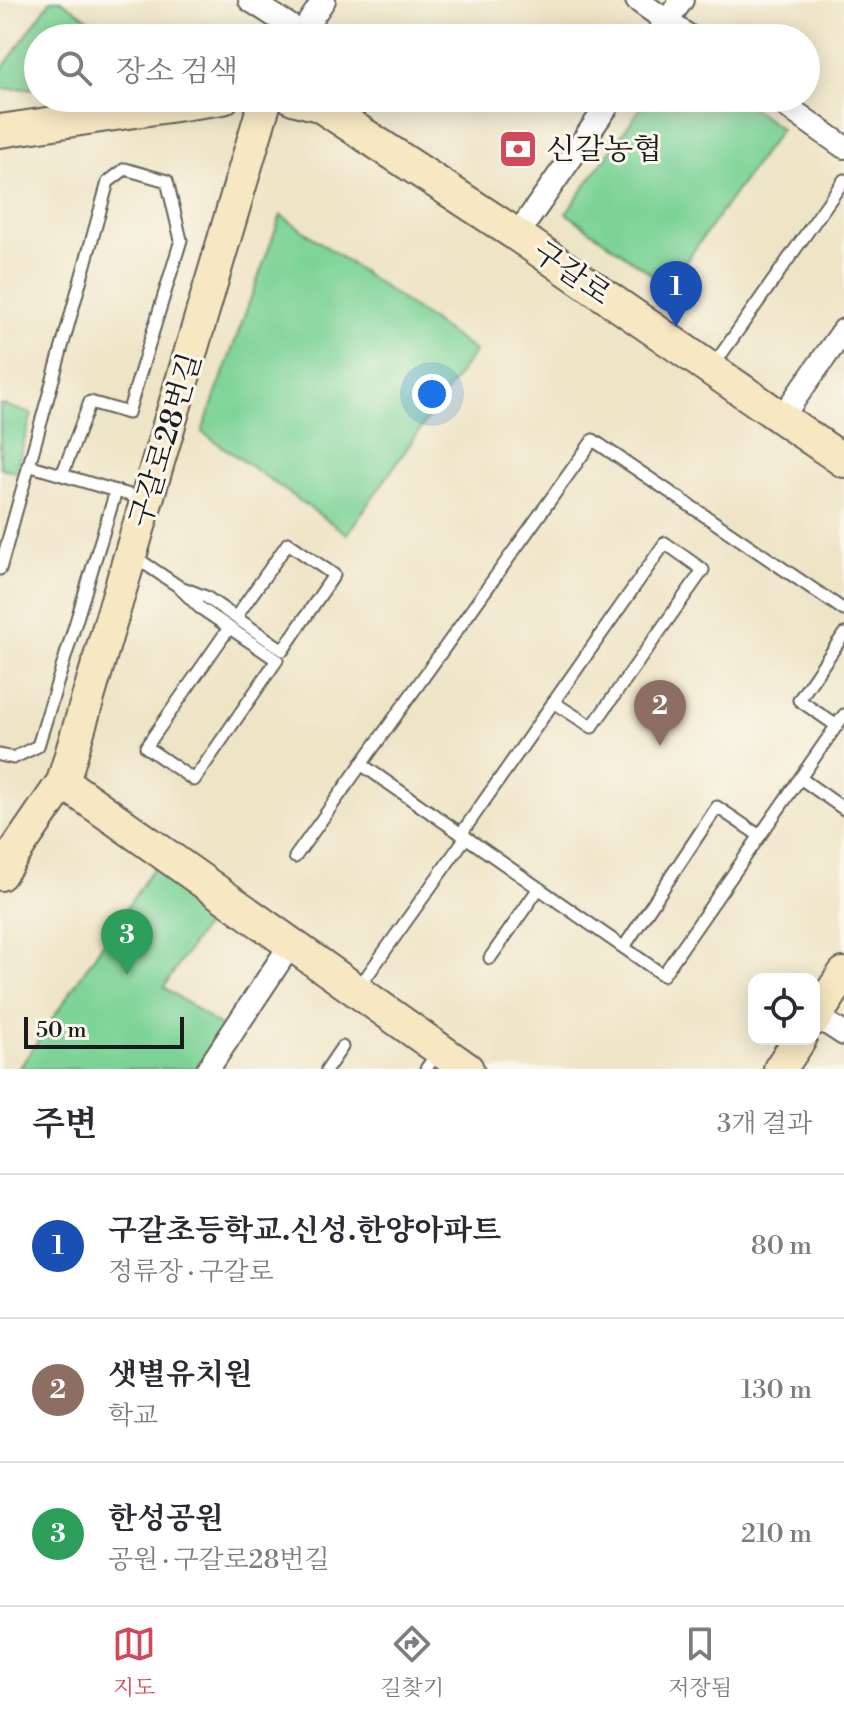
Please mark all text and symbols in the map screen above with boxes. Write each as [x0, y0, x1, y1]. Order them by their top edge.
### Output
search box [24, 24, 820, 112]
icon: search [52, 46, 96, 90]
text: 장소 검색 [116, 53, 238, 91]
bank icon: 신갈농협 [497, 128, 539, 170]
place label: 신갈농협 [546, 131, 662, 169]
street label: 구갈로 [525, 233, 618, 314]
pin: 1 [650, 261, 702, 327]
street label: 구갈로28번길 [121, 348, 210, 532]
your location [412, 374, 452, 414]
pin: 2 [634, 680, 686, 746]
pin: 3 [101, 909, 153, 975]
map controls [748, 973, 820, 1045]
button: locate [748, 973, 820, 1045]
scale bar [24, 1013, 184, 1049]
text: 50 m [36, 1017, 87, 1044]
text: 주변 [32, 1104, 98, 1146]
text: 3개 결과 [717, 1108, 812, 1140]
text: 구갈초등학교.신성.한양아파트 [108, 1212, 501, 1250]
text: 1 [52, 1230, 64, 1262]
text: 80 m [751, 1230, 812, 1262]
text: 정류장 · 구갈로 [108, 1256, 274, 1288]
text: 샛별유치원 [108, 1356, 253, 1394]
text: 2 [50, 1374, 66, 1406]
text: 130 m [741, 1374, 812, 1406]
text: 학교 [108, 1400, 158, 1432]
text: 한성공원 [108, 1500, 224, 1538]
text: 3 [50, 1518, 66, 1550]
text: 210 m [741, 1518, 812, 1550]
text: 공원 · 구갈로28번길 [108, 1544, 330, 1576]
tab: 지도 [112, 1622, 156, 1702]
tab: 길찾기 [380, 1622, 444, 1702]
tab: 저장됨 [668, 1622, 732, 1702]

